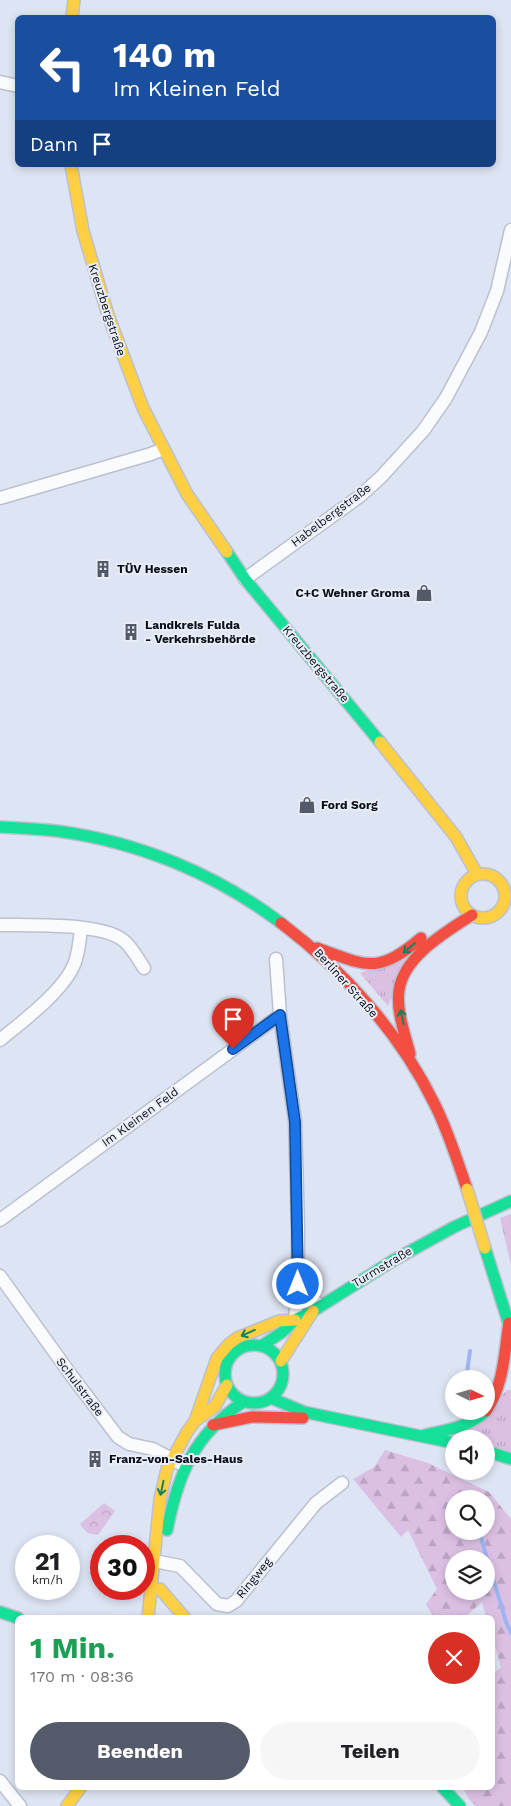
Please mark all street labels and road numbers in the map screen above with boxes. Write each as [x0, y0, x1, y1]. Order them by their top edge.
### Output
street label: Kreuzbergstraße [86, 262, 129, 358]
street label: Habelbergstraße [288, 480, 374, 550]
street label: Kreuzbergstraße [280, 623, 352, 705]
street label: Berliner Straße [311, 946, 381, 1020]
street label: Im Kleinen Feld [99, 1084, 181, 1150]
street label: Turmstraße [350, 1244, 415, 1290]
street label: Schulstraße [53, 1355, 107, 1419]
street label: Ringweg [233, 1554, 275, 1601]

